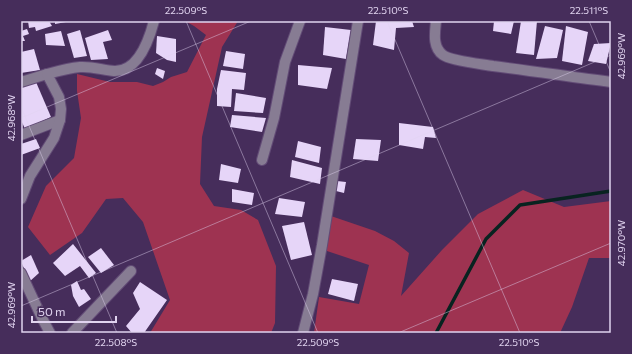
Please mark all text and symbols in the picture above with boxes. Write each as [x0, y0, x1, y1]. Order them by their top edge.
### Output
text: 22.509°S [165, 4, 207, 16]
text: 22.510°S [368, 4, 408, 16]
text: 22.511°S [570, 4, 608, 16]
text: 42.969°W [615, 33, 627, 79]
text: 42.968°W [5, 95, 17, 141]
text: 42.970°W [615, 220, 627, 266]
text: 42.969°W [5, 282, 17, 328]
scale bar [32, 298, 116, 324]
text: 50 m [38, 304, 66, 318]
text: 22.508°S [95, 336, 137, 348]
text: 22.509°S [297, 336, 339, 348]
text: 22.510°S [499, 336, 539, 348]

